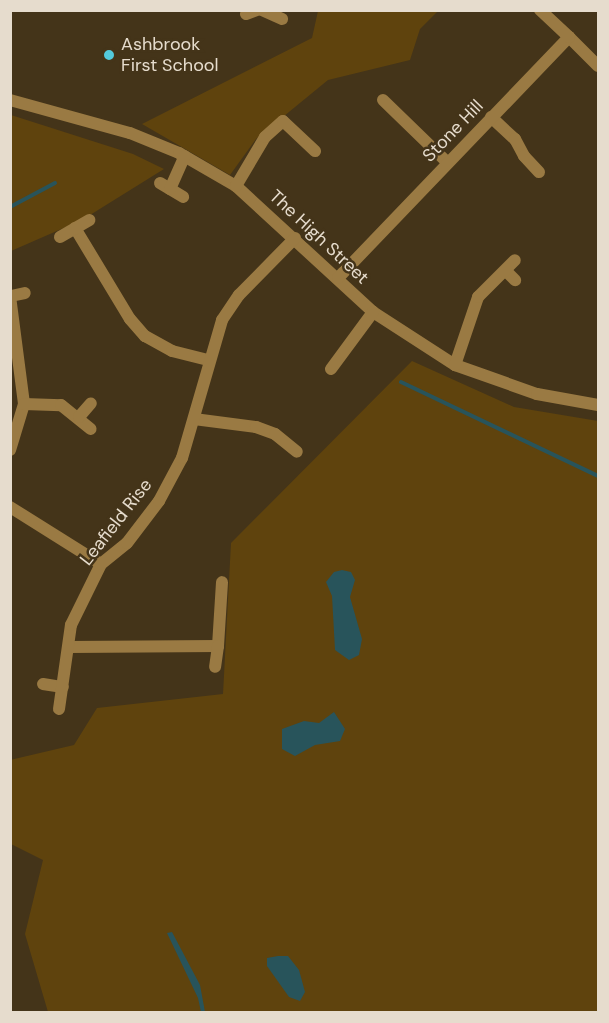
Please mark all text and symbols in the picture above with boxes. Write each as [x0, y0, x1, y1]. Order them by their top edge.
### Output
place label: Ashbrook First School [121, 34, 219, 76]
marker: Ashbrook First School [102, 48, 116, 62]
street label: Stone Hill [418, 95, 488, 167]
street label: The High Street [265, 185, 373, 289]
street label: Leafield Rise [76, 474, 156, 570]

